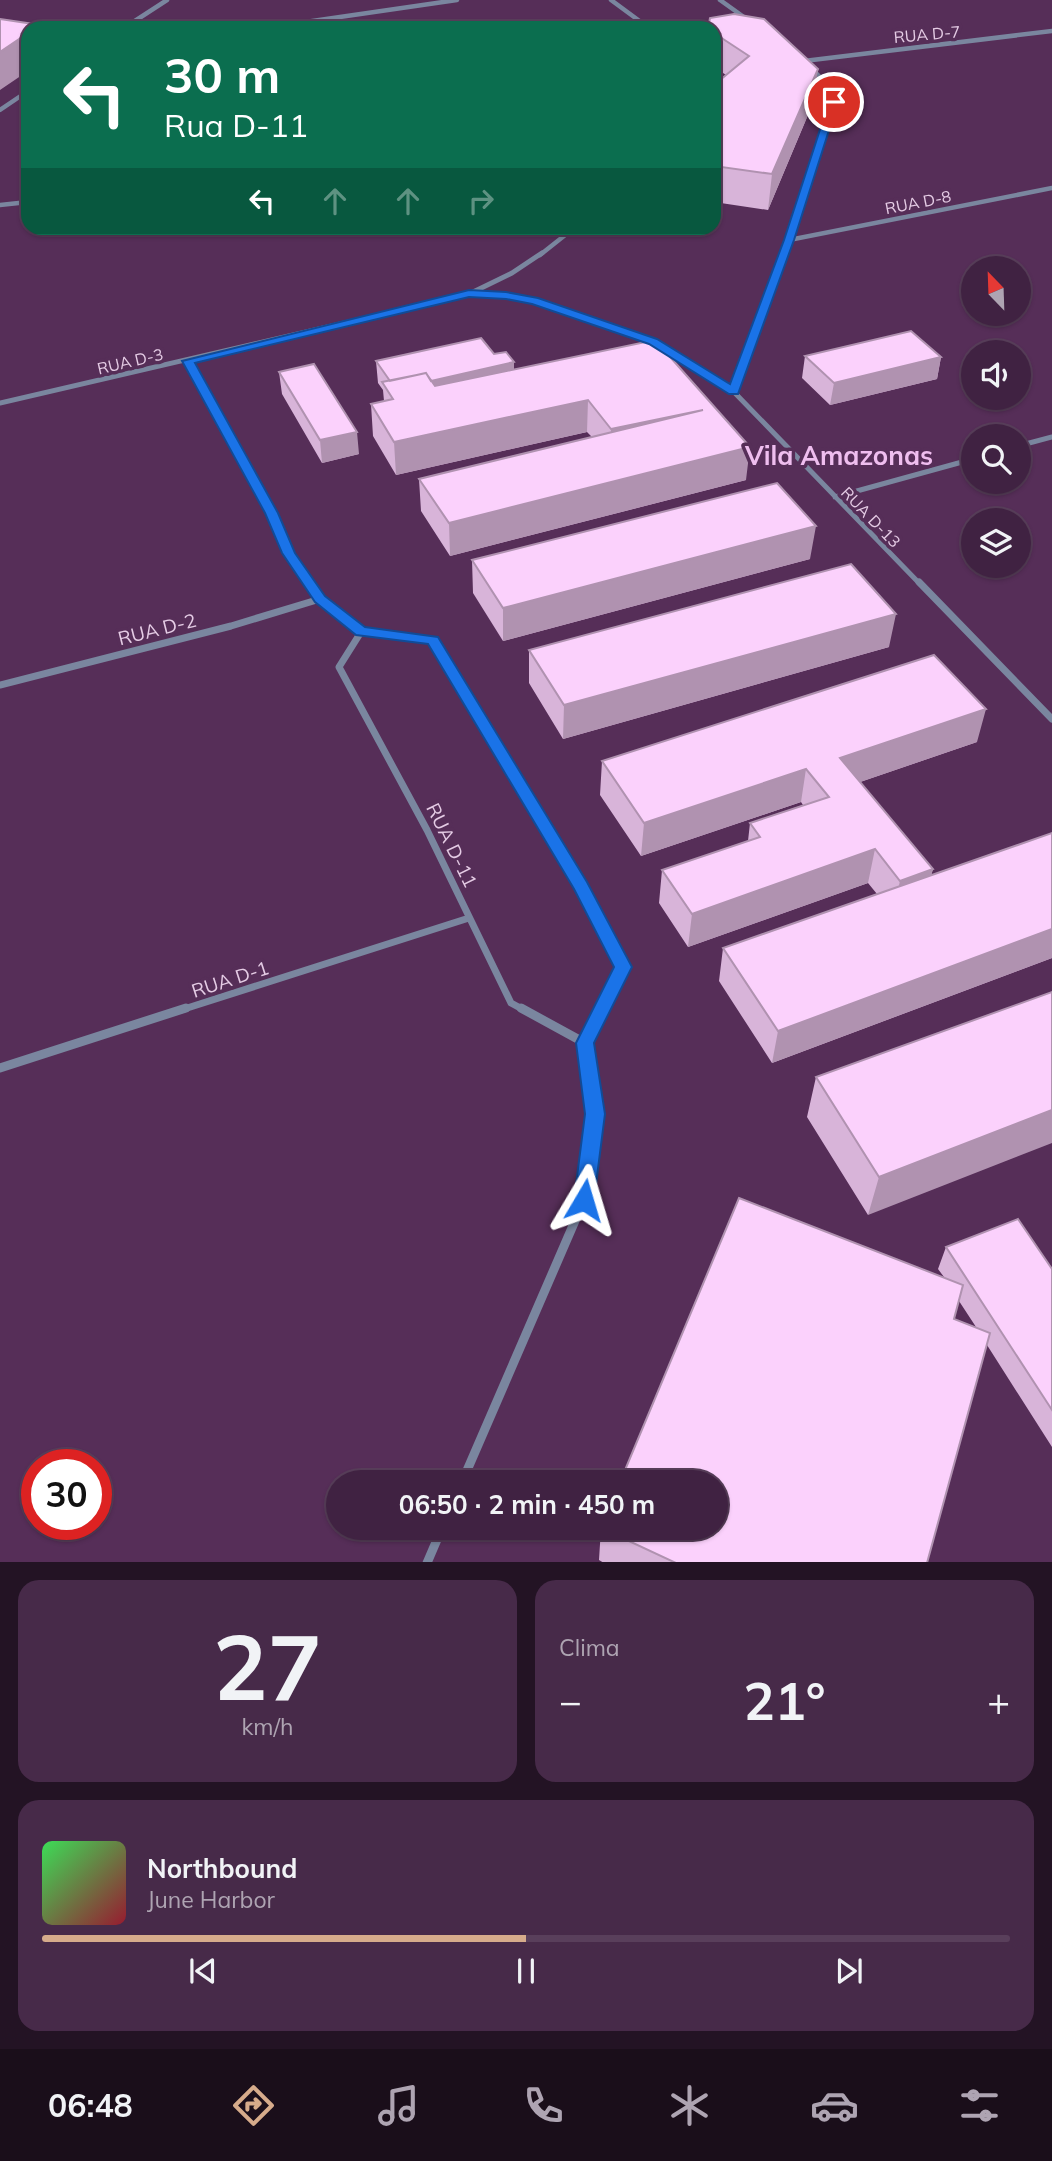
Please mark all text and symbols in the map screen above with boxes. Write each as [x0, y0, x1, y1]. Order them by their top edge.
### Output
street label: RUA D-7 [893, 21, 961, 47]
text: 30 m [164, 44, 280, 105]
icon: left [49, 49, 140, 140]
pin [804, 72, 864, 132]
icon: arrive [815, 83, 853, 121]
text: Rua D-11 [164, 105, 308, 145]
icon: left [243, 182, 281, 220]
icon: ahead [316, 182, 354, 220]
icon: ahead [389, 182, 427, 220]
icon: right [462, 182, 500, 220]
street label: RUA D-8 [883, 186, 953, 218]
north arrow [961, 256, 1031, 326]
map controls [961, 256, 1031, 578]
button: sound [961, 340, 1031, 410]
street label: RUA D-3 [95, 344, 165, 378]
button: search [961, 424, 1031, 494]
district label: Vila Amazonas [744, 439, 933, 472]
street label: RUA D-13 [837, 482, 905, 552]
button: layers [961, 508, 1031, 578]
street label: RUA D-2 [115, 608, 199, 650]
street label: RUA D-11 [421, 799, 483, 891]
street label: RUA D-1 [188, 955, 272, 1003]
position arrow [547, 1163, 621, 1237]
speed limit sign: 30 [21, 1449, 112, 1540]
text: 06:50 · 2 min · 450 m [399, 1488, 655, 1521]
text: 27 [213, 1609, 322, 1723]
text: Clima [559, 1633, 620, 1662]
text: 21° [743, 1668, 826, 1733]
text: − [559, 1677, 582, 1725]
text: + [987, 1677, 1010, 1725]
text: km/h [241, 1712, 294, 1741]
text: Northbound [147, 1852, 297, 1885]
text: June Harbor [147, 1885, 275, 1914]
icon: previous [184, 1952, 222, 1990]
icon: pause [507, 1952, 545, 1990]
icon: next [830, 1952, 868, 1990]
icon: directions [229, 2081, 278, 2130]
icon: music [374, 2081, 423, 2130]
icon: phone [519, 2081, 568, 2130]
icon: climate [665, 2081, 714, 2130]
icon: car [810, 2081, 859, 2130]
icon: filters [955, 2081, 1004, 2130]
text: 06:48 [48, 2085, 133, 2125]

